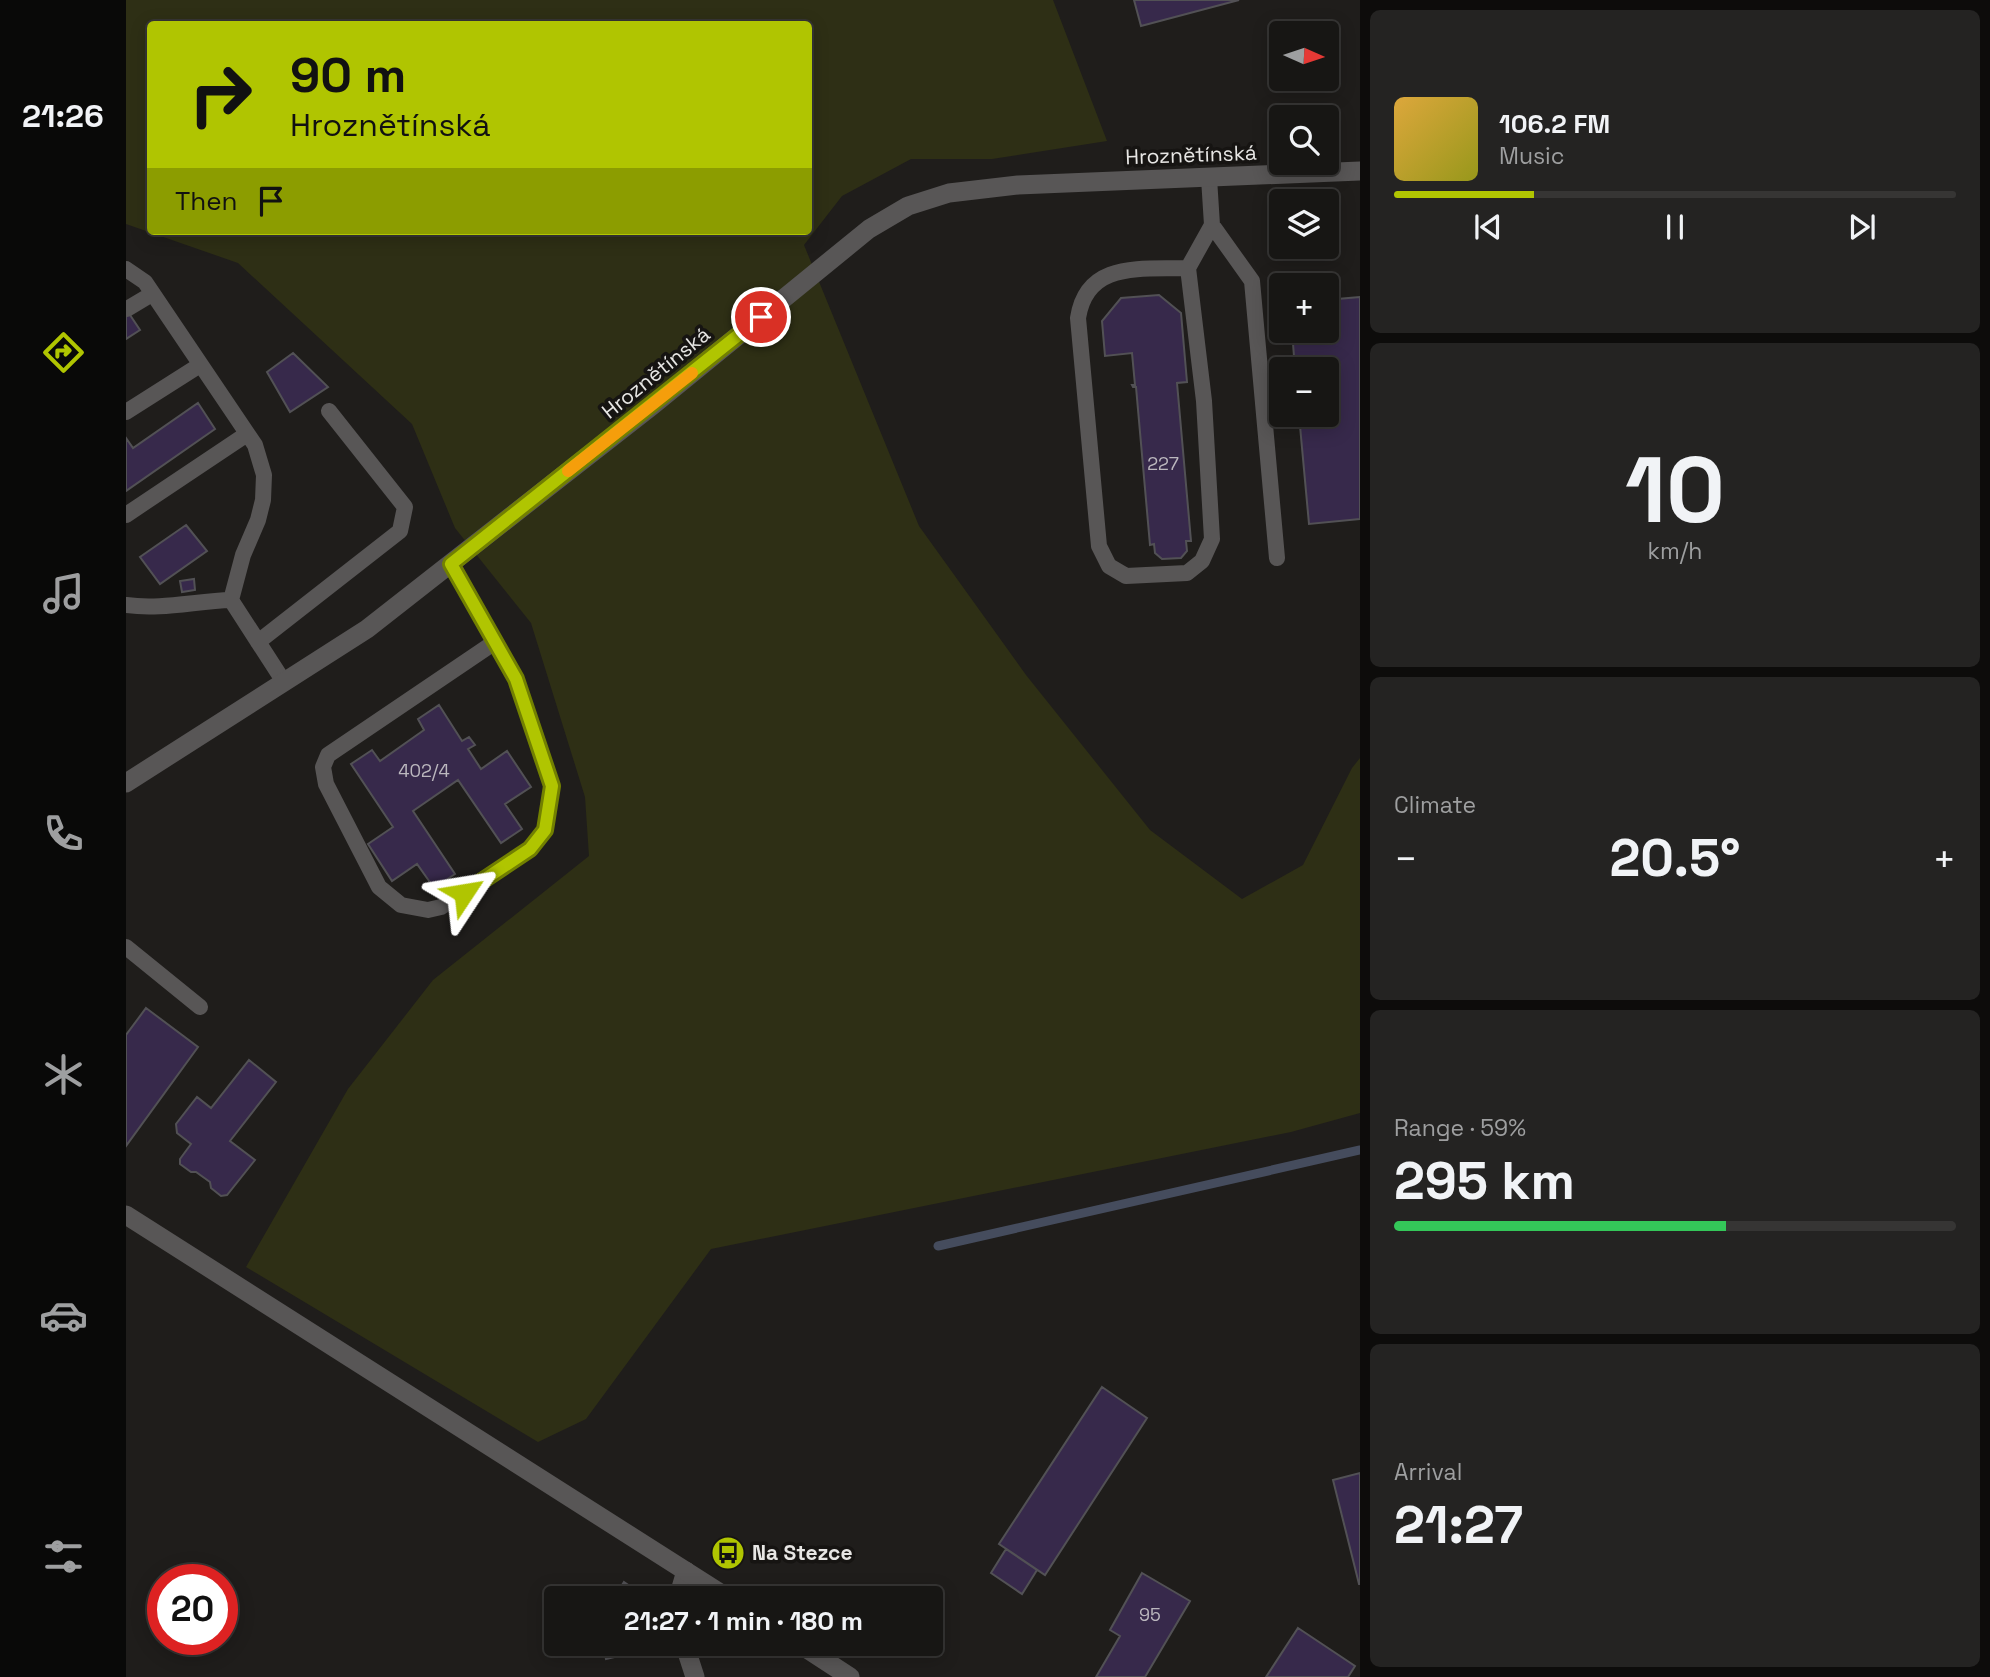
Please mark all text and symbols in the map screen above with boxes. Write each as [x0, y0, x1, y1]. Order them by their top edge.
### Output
north arrow [1269, 21, 1339, 91]
map controls [1269, 21, 1339, 427]
text: 90 m [290, 44, 406, 106]
icon: right [175, 49, 266, 140]
text: 21:26 [22, 96, 104, 136]
text: Hroznětínská [290, 105, 491, 145]
button: search [1269, 105, 1339, 175]
text: 106.2 FM [1499, 107, 1610, 141]
street label: Hroznětínská [1125, 139, 1257, 170]
text: Music [1499, 141, 1564, 171]
icon: arrive [252, 182, 290, 220]
text: Then [175, 184, 238, 218]
button: layers [1269, 189, 1339, 259]
icon: previous [1469, 208, 1507, 246]
icon: pause [1656, 208, 1694, 246]
icon: next [1843, 208, 1881, 246]
button: + [1269, 273, 1339, 343]
pin [731, 287, 791, 347]
icon: arrive [742, 298, 780, 336]
street label: Hroznětínská [596, 321, 715, 425]
icon: directions [39, 328, 88, 377]
button: − [1269, 357, 1339, 427]
text: 10 [1625, 432, 1725, 549]
house number: 227 [1147, 452, 1179, 475]
text: km/h [1648, 536, 1702, 566]
icon: music [39, 569, 88, 618]
house number: 402/4 [398, 759, 450, 782]
text: Climate [1394, 790, 1476, 820]
icon: phone [39, 809, 88, 858]
text: 20.5° [1609, 825, 1741, 891]
text: − [1394, 835, 1418, 883]
text: + [1932, 835, 1956, 883]
position arrow [427, 856, 501, 930]
icon: climate [39, 1050, 88, 1099]
text: Range · 59% [1394, 1113, 1526, 1143]
text: 295 km [1394, 1148, 1575, 1214]
icon: car [39, 1291, 88, 1340]
text: Arrival [1394, 1457, 1462, 1487]
text: 21:27 [1394, 1492, 1523, 1558]
icon: filters [39, 1532, 88, 1581]
bus stop icon: Na Stezce [709, 1534, 747, 1572]
place label: Na Stezce [752, 1539, 853, 1566]
speed limit sign: 20 [147, 1564, 238, 1655]
house number: 95 [1139, 1603, 1161, 1626]
text: 21:27 · 1 min · 180 m [624, 1604, 863, 1638]

